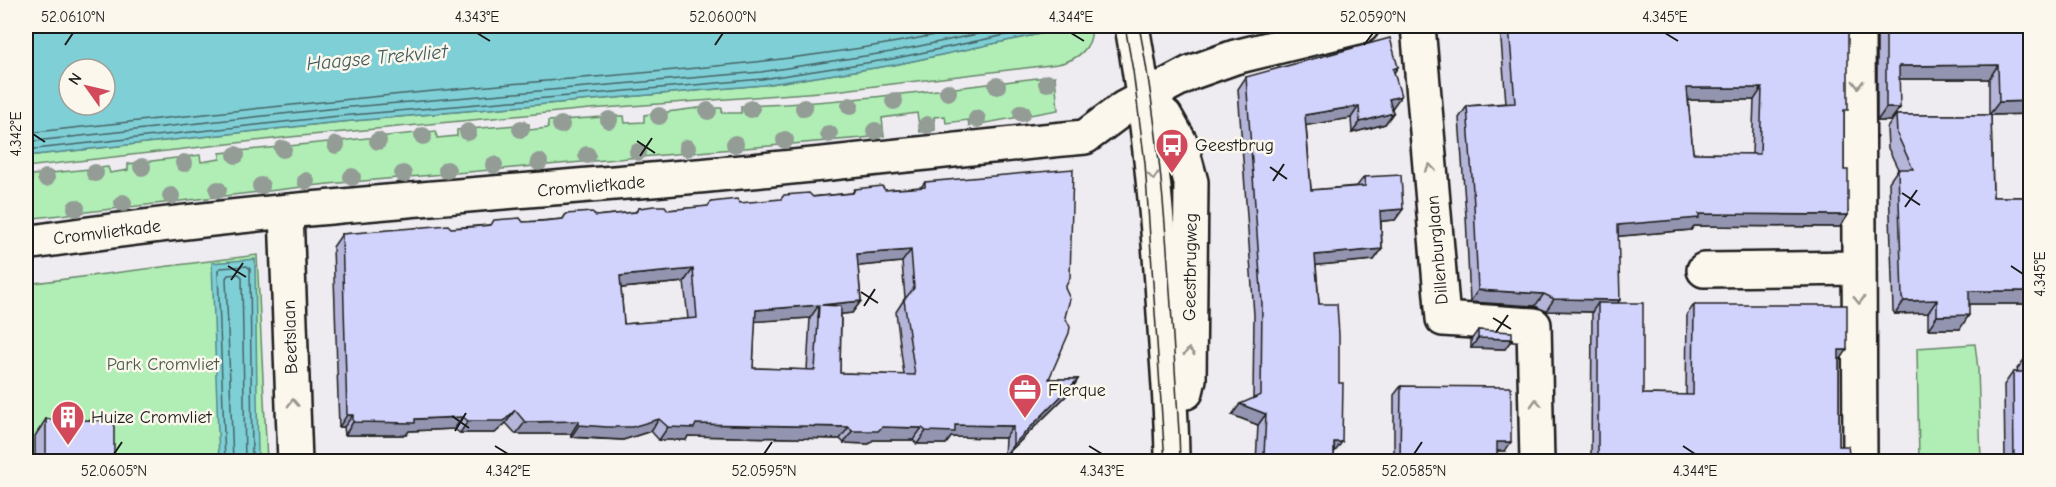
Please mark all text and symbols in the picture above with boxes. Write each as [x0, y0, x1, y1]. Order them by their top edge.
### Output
text: 52.0610°N [41, 8, 105, 26]
text: 4.343°E [455, 8, 499, 26]
text: 52.0600°N [689, 8, 757, 26]
text: 4.344°E [1049, 8, 1093, 26]
text: 52.0590°N [1340, 8, 1406, 26]
text: 4.345°E [1642, 8, 1688, 26]
water label: Haagse Trekvliet [305, 40, 450, 75]
north arrow [57, 57, 117, 117]
text: N [65, 70, 86, 89]
one-way arrow [1852, 79, 1864, 88]
text: 4.342°E [7, 111, 25, 157]
bus stop icon: Geestbrug [1154, 127, 1190, 174]
place label: Geestbrug [1195, 135, 1274, 156]
one-way arrow [1424, 163, 1437, 172]
street label: Cromvlietkade [536, 171, 646, 202]
one-way arrow [1146, 172, 1159, 181]
street label: Dillenburglaan [1422, 194, 1453, 306]
street label: Geestbrugweg [1179, 213, 1202, 321]
street label: Cromvlietkade [52, 215, 162, 250]
text: 4.345°E [2031, 251, 2049, 297]
one-way arrow [1852, 295, 1865, 304]
street label: Beetslaan [279, 299, 302, 374]
one-way arrow [1183, 347, 1195, 356]
park label: Park Cromvliet [107, 354, 220, 375]
office icon: Flerque [1007, 372, 1043, 419]
place label: Flerque [1048, 380, 1106, 401]
building icon: Huize Cromvliet [50, 399, 86, 446]
one-way arrow [286, 399, 299, 408]
one-way arrow [1529, 399, 1542, 408]
place label: Huize Cromvliet [91, 407, 213, 428]
text: 52.0605°N [81, 462, 147, 480]
text: 4.342°E [485, 462, 531, 480]
text: 52.0595°N [731, 462, 797, 480]
text: 4.343°E [1080, 462, 1124, 480]
text: 52.0585°N [1382, 462, 1446, 480]
text: 4.344°E [1673, 462, 1717, 480]

